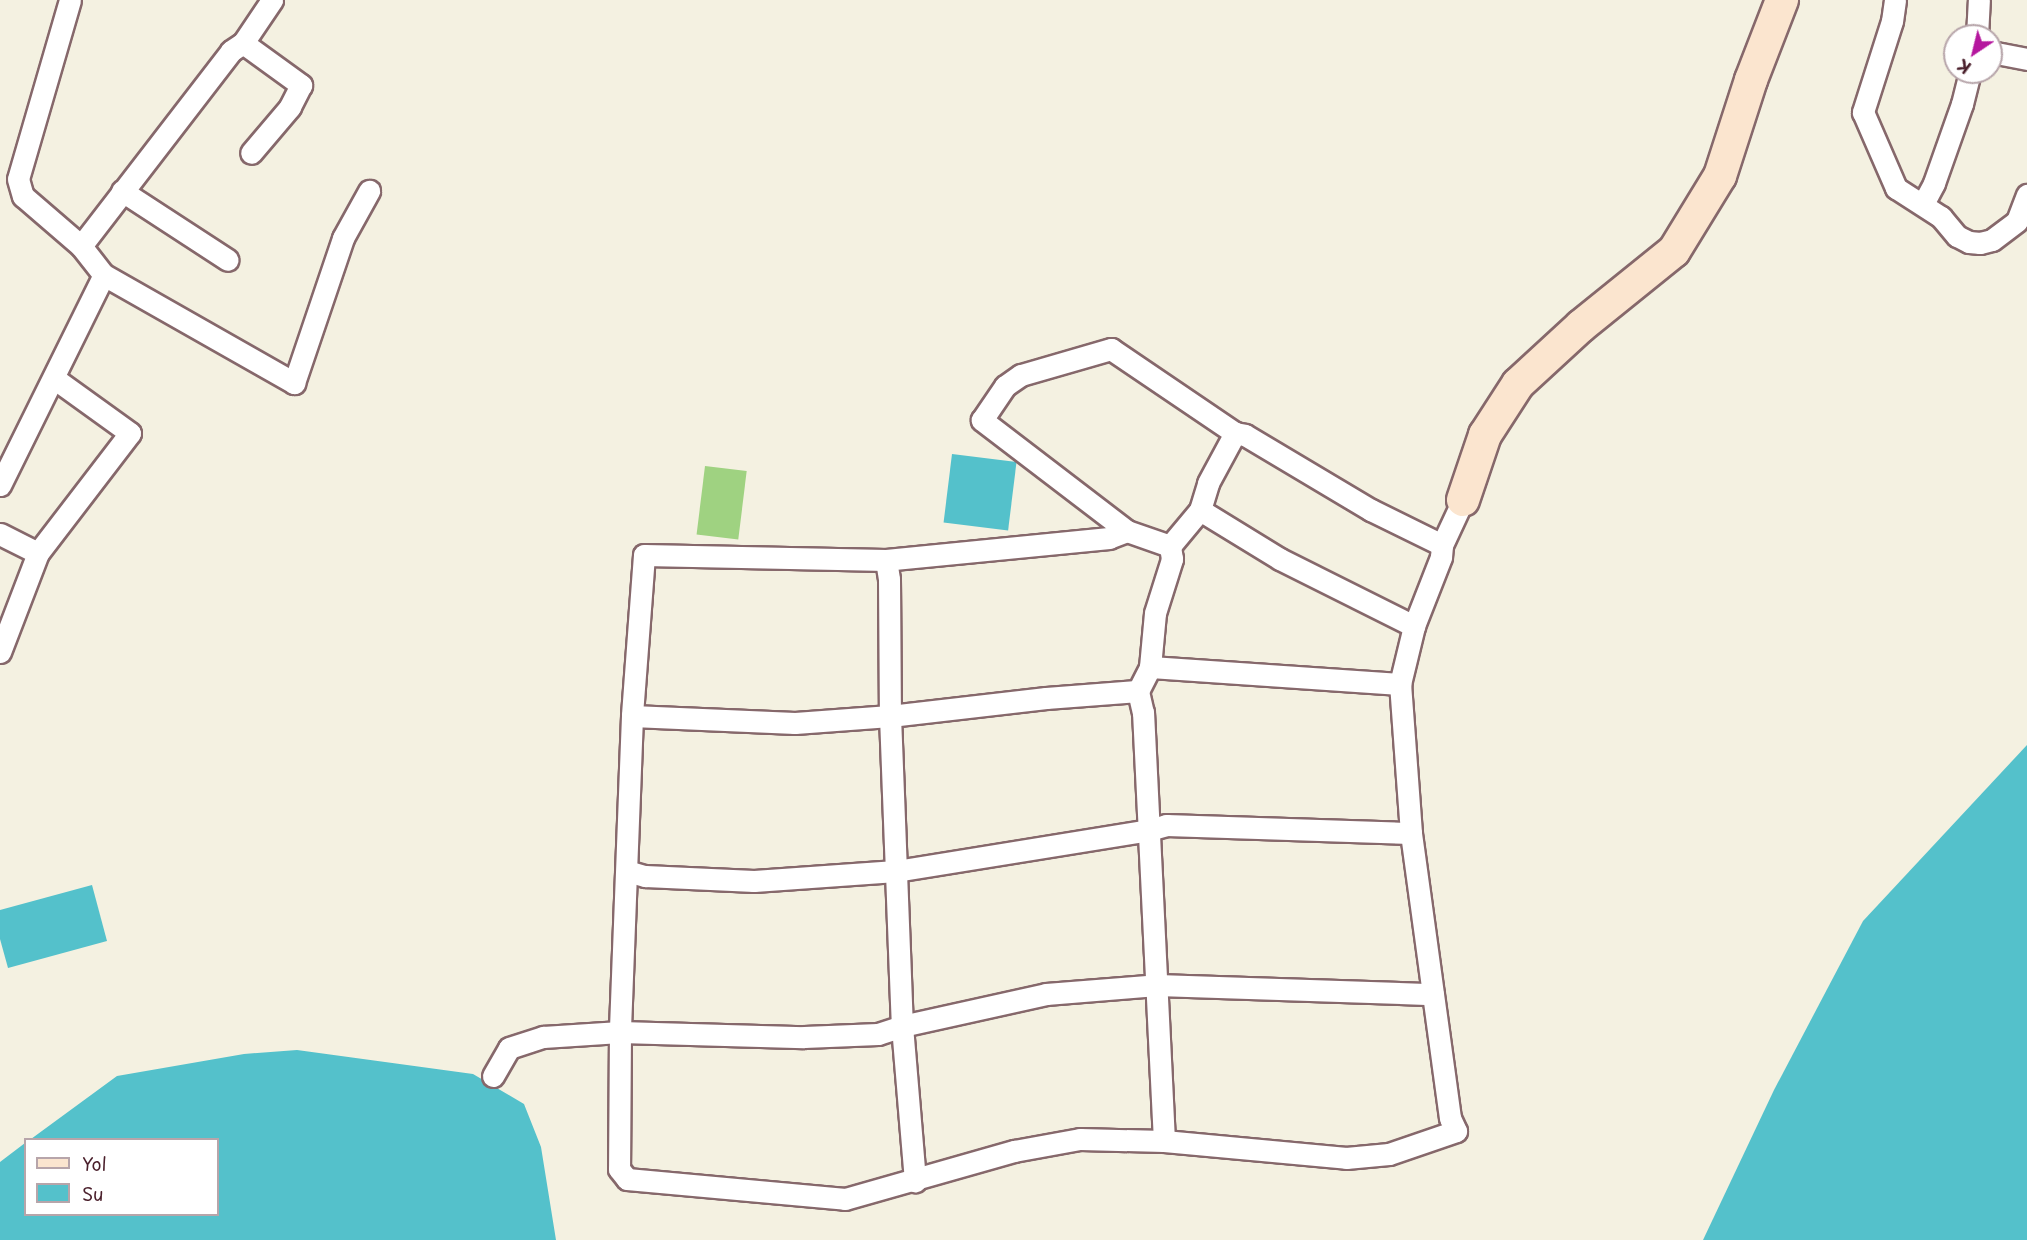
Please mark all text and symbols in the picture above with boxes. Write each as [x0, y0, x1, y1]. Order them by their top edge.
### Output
north arrow [1943, 24, 2003, 84]
text: K [1952, 54, 1976, 80]
legend [24, 1138, 219, 1216]
text: Yol [82, 1150, 107, 1177]
text: Su [82, 1180, 103, 1207]

